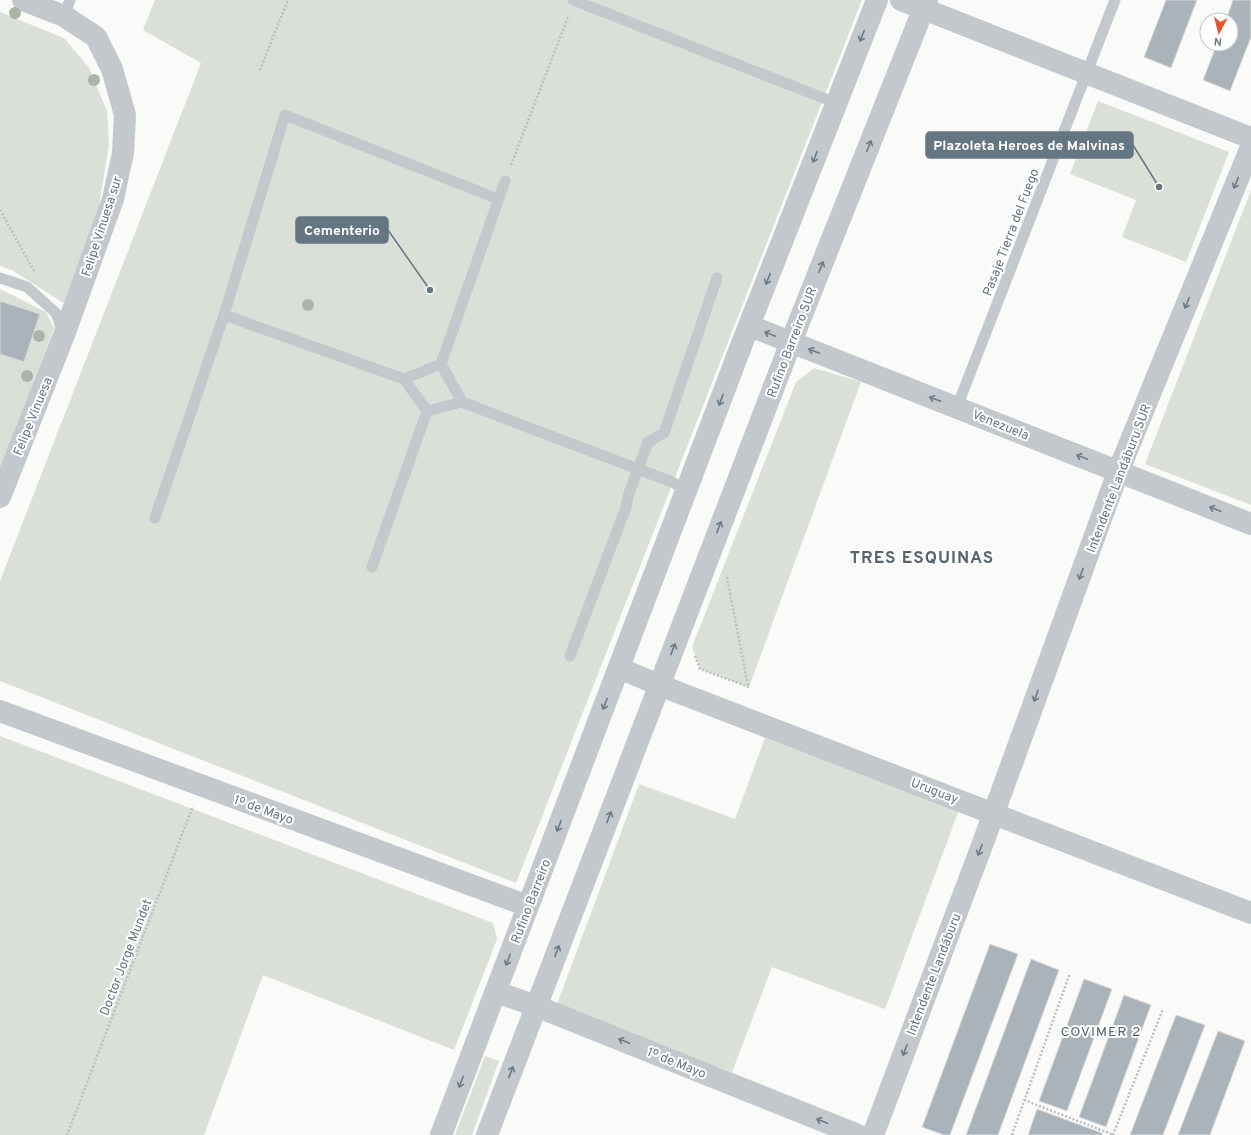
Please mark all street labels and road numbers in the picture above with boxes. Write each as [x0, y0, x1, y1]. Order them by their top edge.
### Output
street label: Pasaje Tierra del Fuego [980, 167, 1044, 299]
street label: Felipe Vinuesa sur [79, 174, 127, 279]
street label: Rufino Barreiro SUR [764, 285, 821, 400]
street label: Felipe Vinuesa [11, 375, 57, 458]
street label: Intendente Landáburu SUR [1084, 402, 1156, 555]
street label: Venezuela [970, 407, 1031, 444]
street label: Uruguay [908, 776, 960, 808]
street label: 1º de Mayo [231, 793, 295, 829]
street label: Rufino Barreiro [508, 857, 555, 946]
street label: Doctor Jorge Mundet [97, 897, 156, 1018]
street label: Intendente Landáburu [904, 911, 966, 1038]
street label: 1º de Mayo [644, 1045, 708, 1083]

